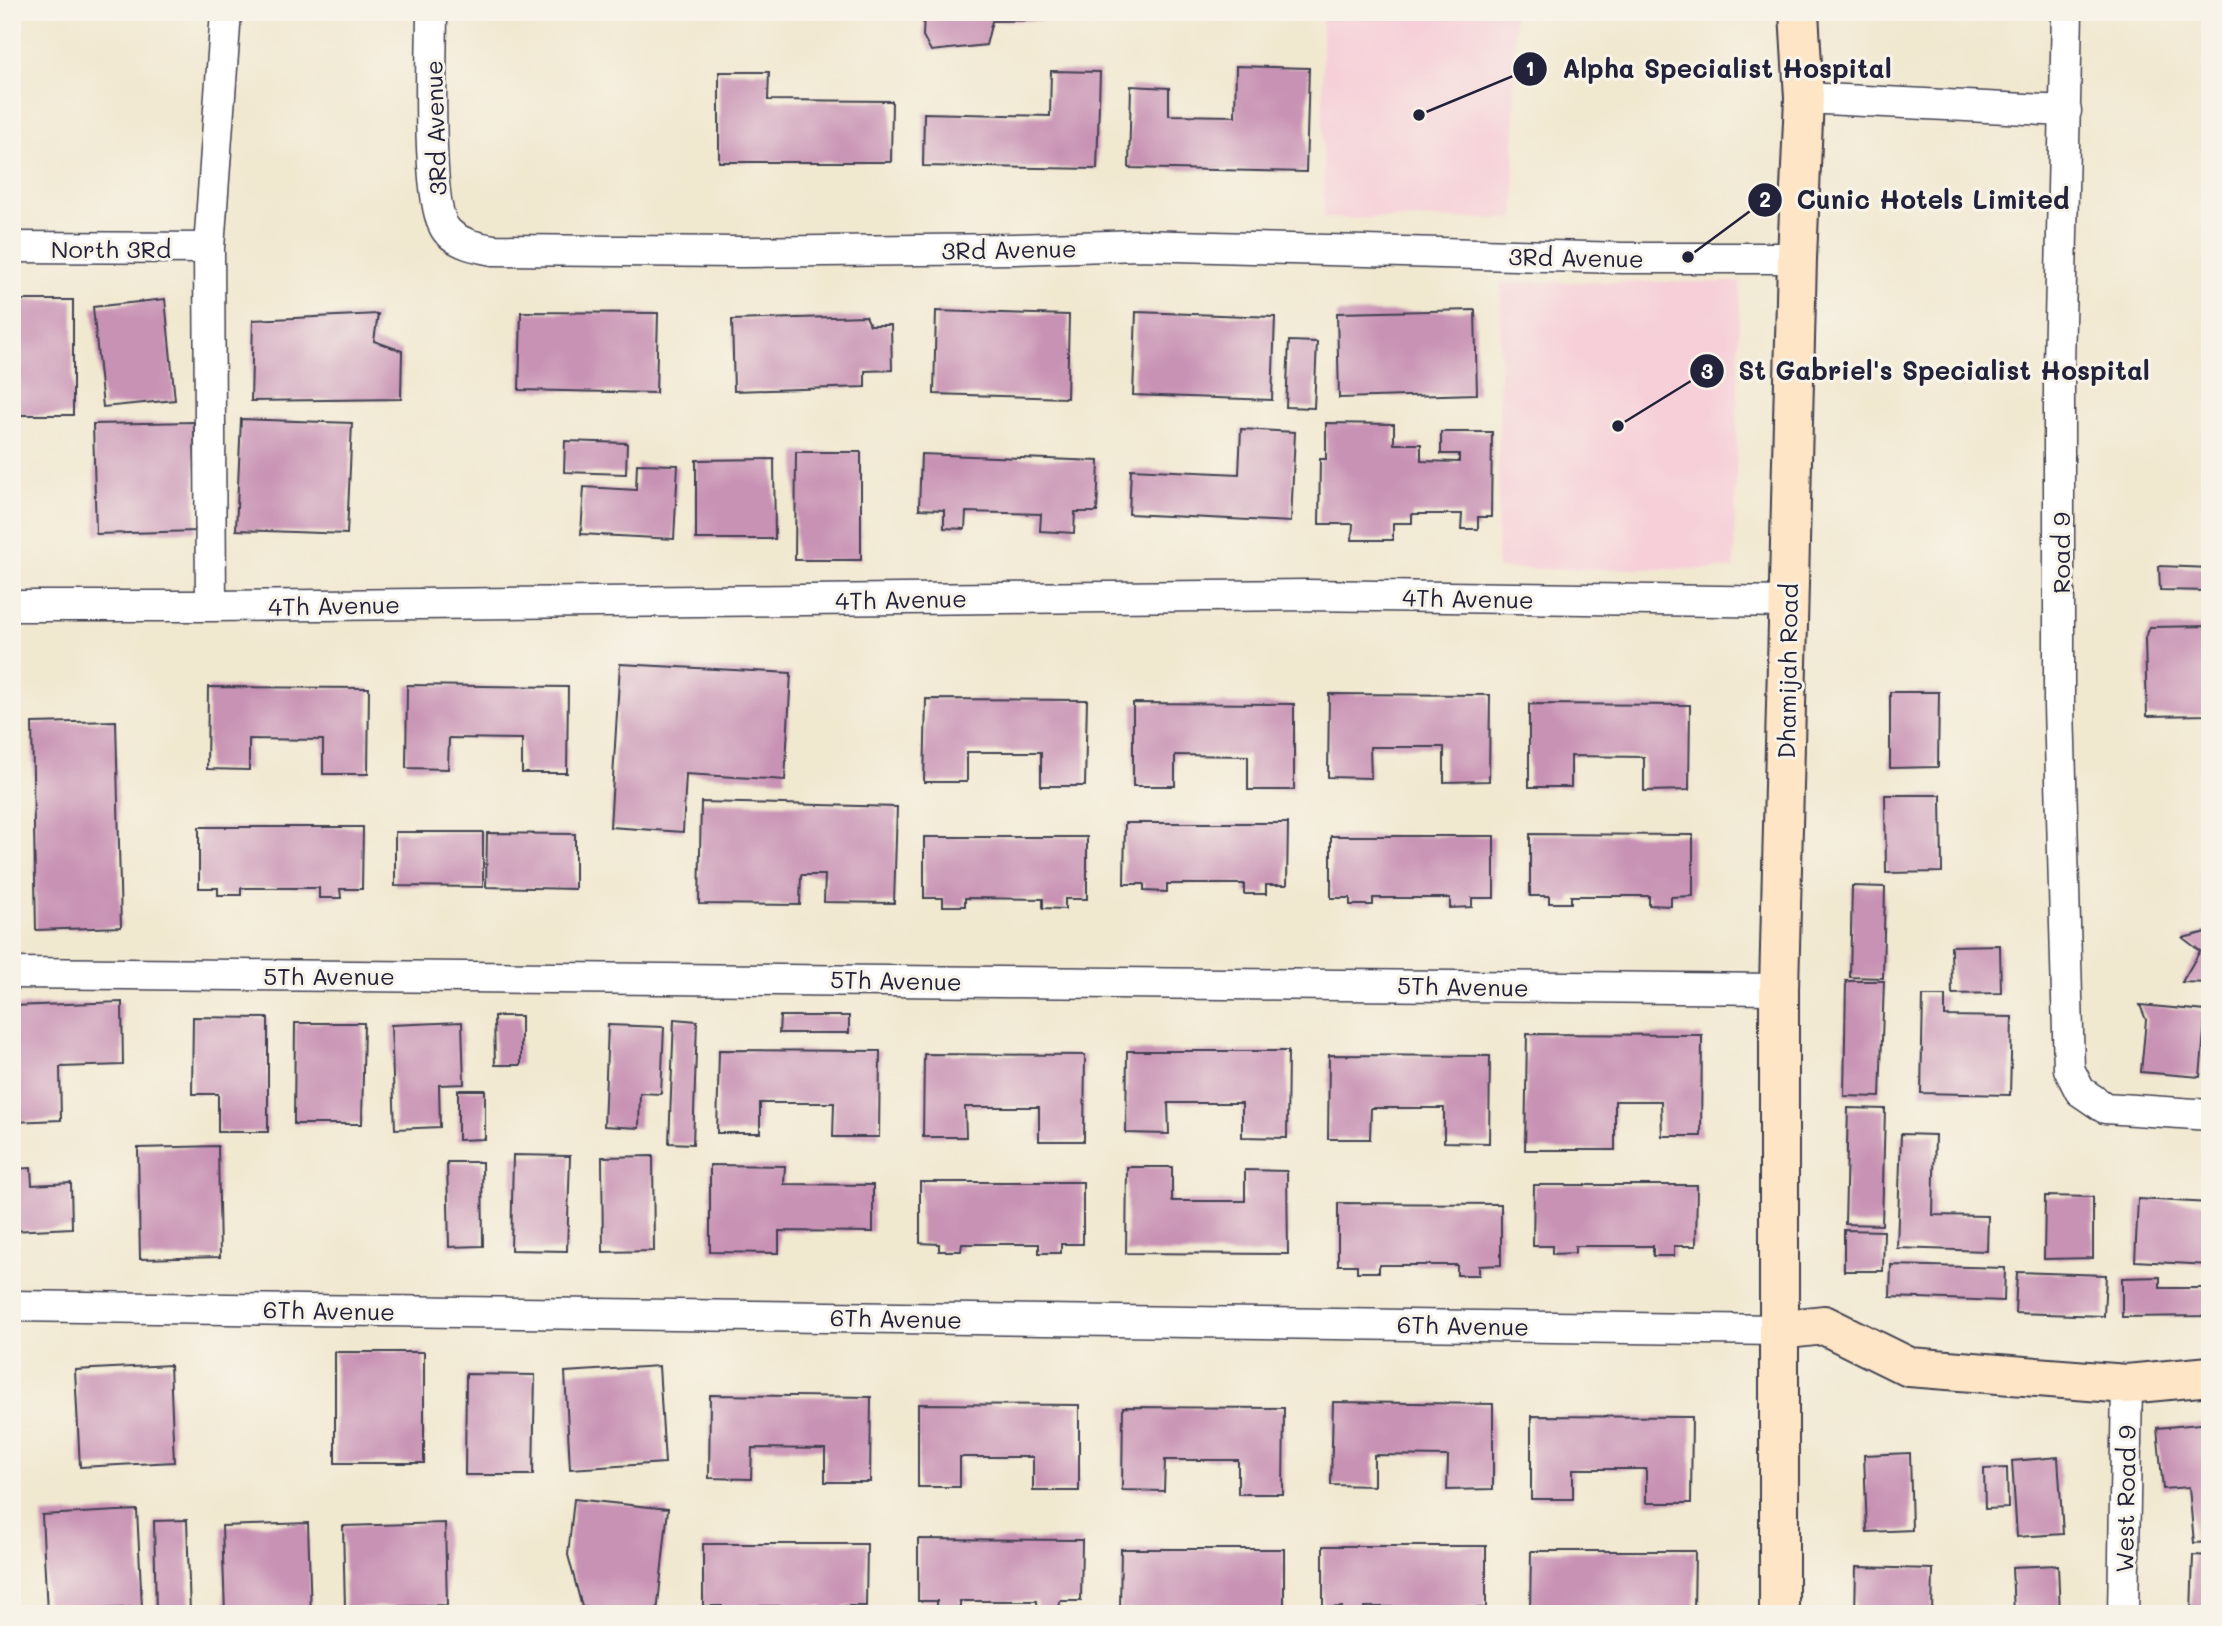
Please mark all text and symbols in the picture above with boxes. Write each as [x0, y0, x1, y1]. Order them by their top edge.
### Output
callout: Alpha Specialist Hospital [1513, 46, 1906, 93]
text: Alpha Specialist Hospital [1562, 51, 1892, 85]
text: 1 [1525, 54, 1535, 81]
street label: 3Rd Avenue [417, 60, 453, 196]
callout: Cunic Hotels Limited [1748, 176, 2083, 223]
text: Cunic Hotels Limited [1797, 182, 2069, 216]
text: 2 [1759, 185, 1771, 212]
street label: 3Rd Avenue [941, 232, 1077, 266]
street label: North 3Rd [51, 233, 171, 264]
street label: 3Rd Avenue [1508, 240, 1644, 274]
callout: St Gabriel's Specialist Hospital [1690, 348, 2164, 395]
text: St Gabriel's Specialist Hospital [1738, 353, 2150, 387]
text: 3 [1701, 357, 1713, 384]
street label: Road 9 [2045, 512, 2076, 594]
street label: 4Th Avenue [1402, 581, 1534, 615]
street label: 4Th Avenue [835, 582, 967, 616]
street label: Dhamijah Road [1770, 583, 1804, 759]
street label: 4Th Avenue [268, 588, 400, 622]
street label: 5Th Avenue [263, 960, 395, 991]
street label: 5Th Avenue [830, 963, 962, 997]
street label: 5Th Avenue [1397, 969, 1529, 1003]
street label: 6Th Avenue [263, 1293, 395, 1327]
street label: 6Th Avenue [830, 1301, 962, 1335]
street label: 6Th Avenue [1397, 1308, 1529, 1342]
street label: West Road 9 [2108, 1425, 2142, 1573]

